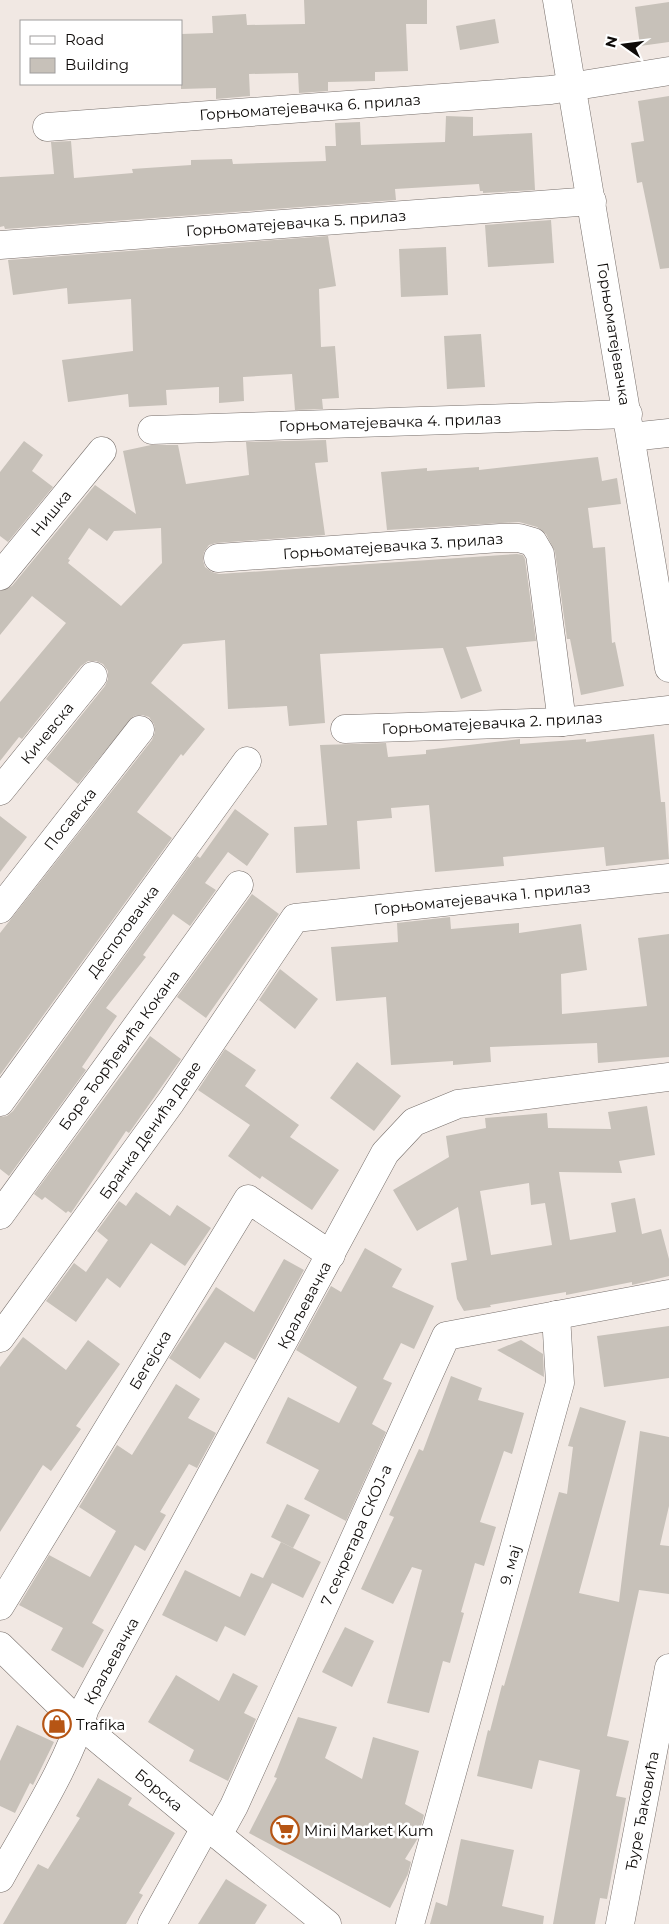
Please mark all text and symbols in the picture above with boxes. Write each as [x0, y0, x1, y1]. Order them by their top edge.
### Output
legend [20, 20, 182, 85]
north arrow [599, 20, 649, 70]
text: Road [65, 30, 104, 49]
text: N [601, 34, 621, 50]
text: Building [65, 55, 129, 74]
street label: Горњоматејевачка 6. прилаз [199, 90, 421, 124]
street label: Горњоматејевачка 5. прилаз [185, 206, 407, 240]
street label: Горњоматејевачка [593, 261, 635, 407]
street label: Горњоматејевачка 4. прилаз [278, 409, 502, 435]
street label: Нишка [27, 486, 75, 540]
street label: Горњоматејевачка 3. прилаз [282, 529, 504, 563]
street label: Кичевска [16, 698, 78, 768]
street label: Горњоматејевачка 2. прилаз [381, 708, 603, 738]
street label: Посавска [40, 784, 100, 854]
street label: Горњоматејевачка 1. прилаз [373, 877, 591, 919]
street label: Деспотовачка [83, 881, 163, 981]
street label: Боре Ђорђевића Кокана [54, 966, 184, 1134]
street label: Бранка Денића Деве [95, 1057, 205, 1203]
street label: Краљевачка [273, 1258, 335, 1352]
street label: Бегејска [125, 1327, 175, 1393]
street label: 7 секретара СКОЈ-а [316, 1461, 396, 1609]
street label: 9. мај [495, 1543, 525, 1587]
street label: Краљевачка [79, 1614, 143, 1708]
shop icon: Trafika [42, 1709, 72, 1739]
place label: Trafika [76, 1715, 125, 1734]
street label: Ђуре Ђаковића [621, 1750, 663, 1872]
street label: Борска [131, 1765, 187, 1815]
supermarket icon: Mini Market Kum [270, 1815, 300, 1845]
place label: Mini Market Kum [304, 1821, 434, 1840]

